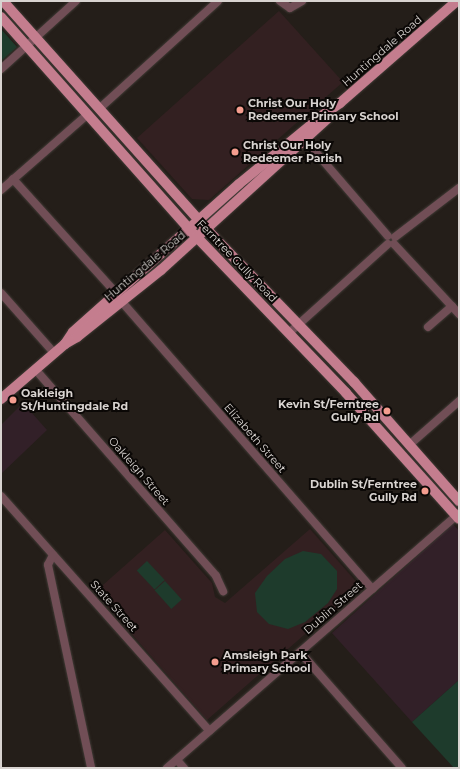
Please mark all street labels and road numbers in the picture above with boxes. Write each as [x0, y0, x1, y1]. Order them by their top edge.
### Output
street label: Huntingdale Road [339, 13, 425, 89]
street label: Ferntree Gully Road [194, 217, 280, 305]
street label: Huntingdale Road [102, 228, 188, 304]
street label: Elizabeth Street [221, 401, 289, 475]
street label: Oakleigh Street [106, 434, 172, 508]
street label: State Street [88, 578, 140, 634]
street label: Dublin Street [301, 579, 365, 637]

